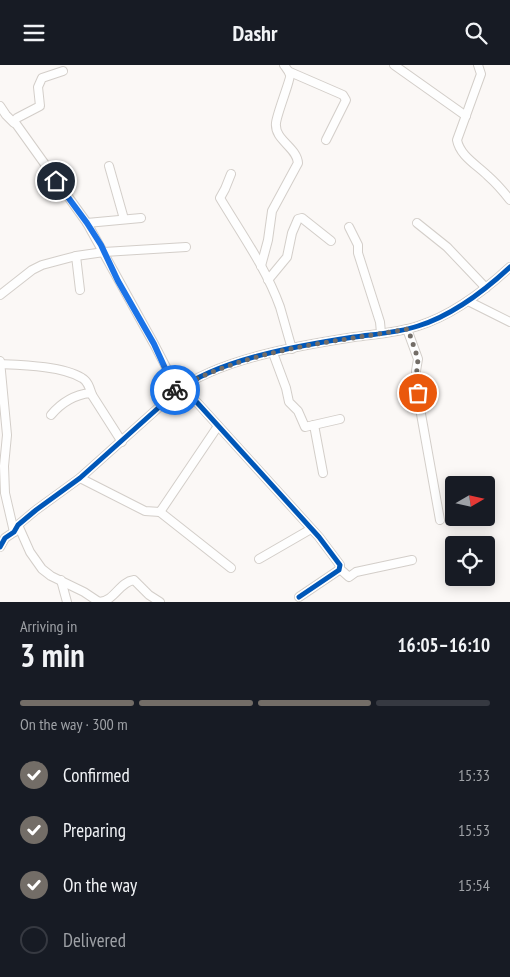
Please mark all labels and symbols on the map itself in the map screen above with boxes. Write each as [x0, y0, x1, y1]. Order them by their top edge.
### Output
pin [35, 160, 77, 202]
courier [150, 365, 200, 415]
pin [397, 372, 439, 414]
north arrow [445, 476, 495, 526]

